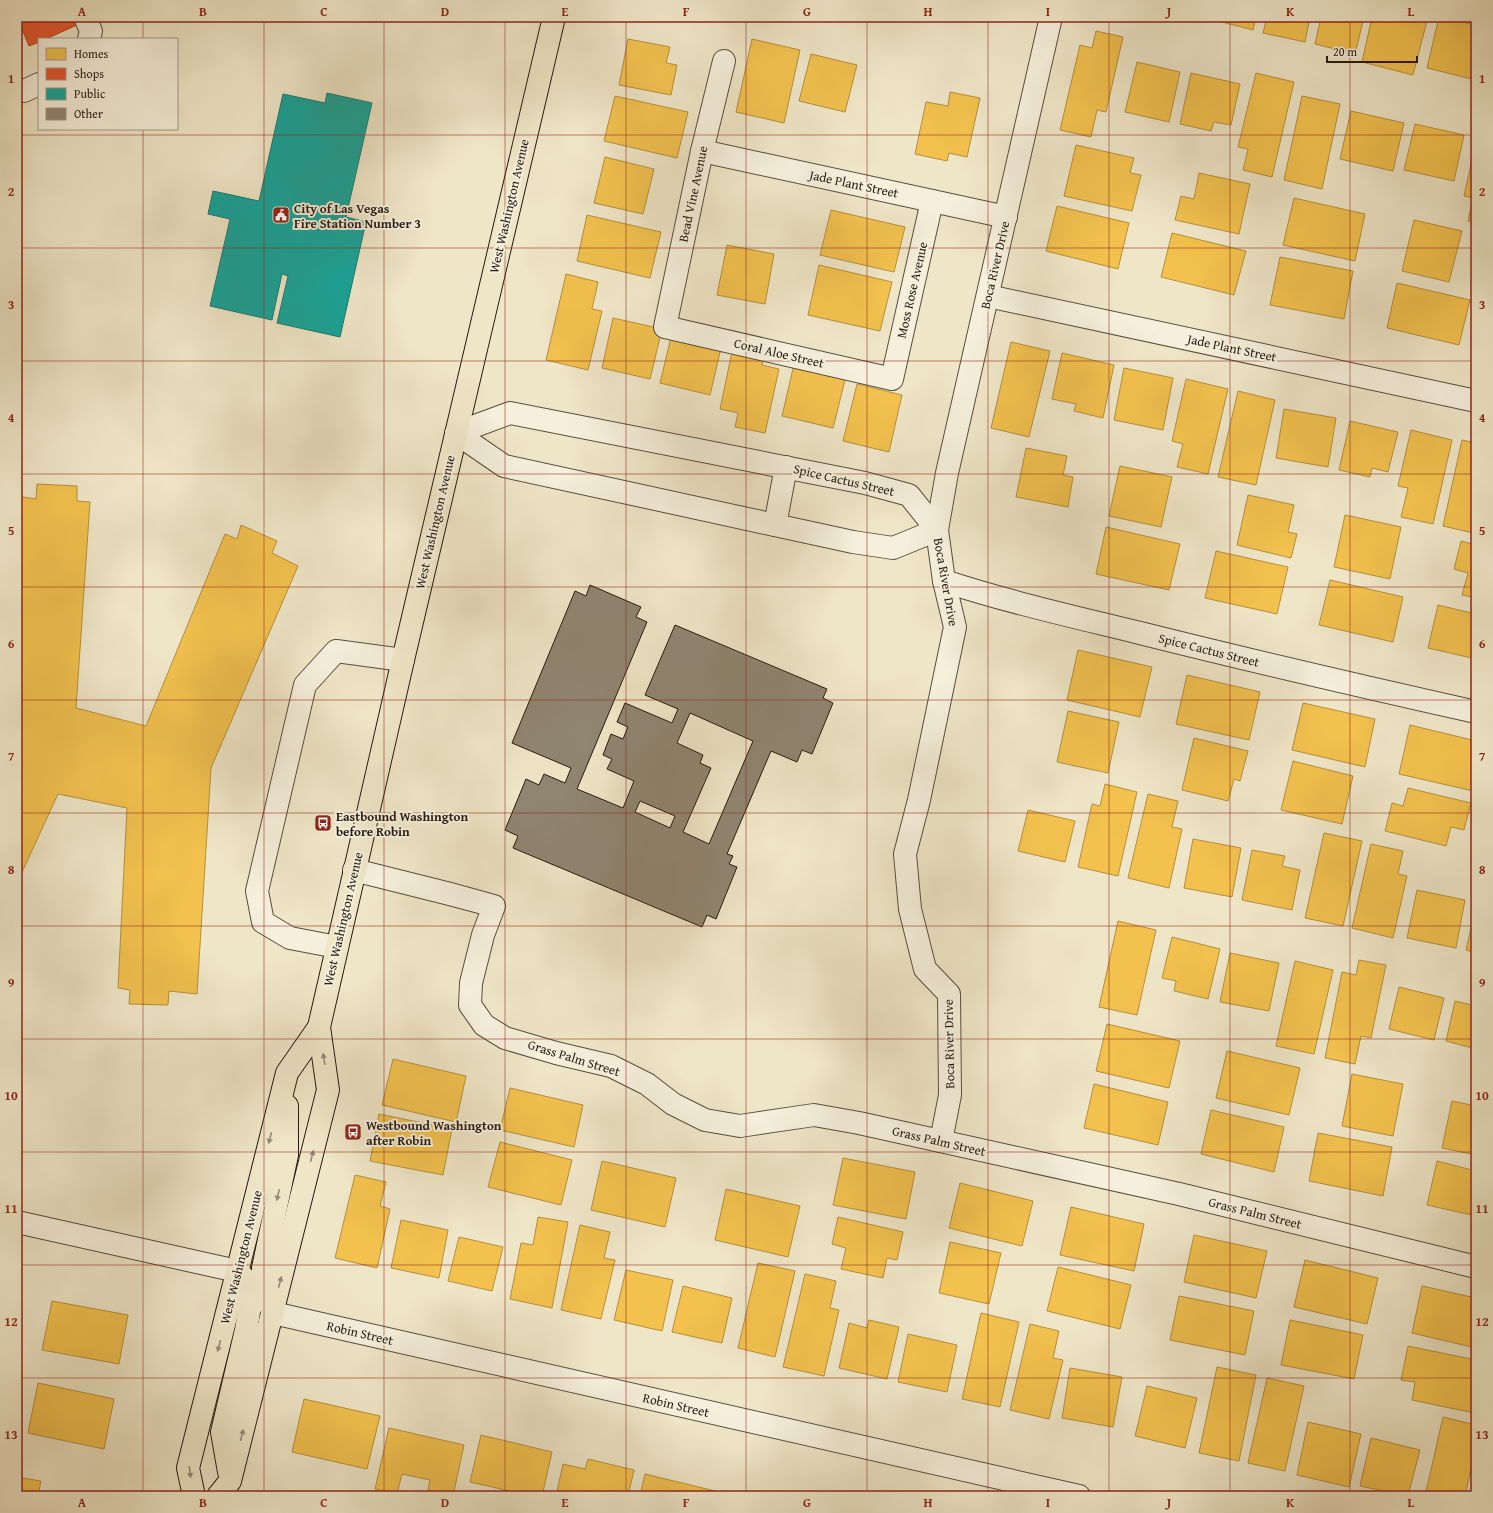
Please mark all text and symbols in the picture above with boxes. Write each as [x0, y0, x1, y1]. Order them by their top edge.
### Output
text: A [78, 2, 87, 21]
text: B [199, 2, 207, 21]
text: C [320, 2, 328, 21]
text: D [441, 2, 449, 21]
text: E [562, 2, 569, 21]
text: F [683, 2, 690, 21]
text: G [803, 2, 811, 21]
text: H [923, 2, 933, 21]
text: I [1046, 2, 1050, 21]
text: J [1165, 2, 1172, 21]
text: K [1286, 2, 1295, 21]
text: L [1408, 2, 1415, 21]
legend [38, 38, 178, 130]
scale bar [1327, 38, 1417, 64]
text: 20 m [1333, 43, 1357, 60]
text: Homes [74, 45, 109, 62]
text: Shops [74, 65, 104, 82]
text: 1 [8, 69, 14, 88]
text: 1 [1479, 69, 1485, 88]
text: Public [74, 85, 106, 102]
text: Other [74, 105, 103, 122]
street label: West Washington Avenue [484, 137, 534, 275]
street label: Bead Vine Avenue [674, 144, 712, 244]
street label: Jade Plant Street [806, 165, 901, 203]
text: 2 [8, 182, 15, 201]
text: 2 [1479, 182, 1486, 201]
place label: City of Las Vegas Fire Station Number 3 [294, 199, 421, 233]
public building icon: City of Las Vegas Fire Station Number 3 [271, 205, 291, 225]
street label: Boca River Drive [976, 219, 1014, 311]
street label: Moss Rose Avenue [892, 240, 932, 340]
text: 3 [8, 295, 14, 314]
text: 3 [1479, 295, 1485, 314]
street label: Jade Plant Street [1184, 329, 1279, 367]
street label: Coral Aloe Street [732, 333, 826, 373]
text: 4 [8, 408, 15, 427]
text: 4 [1479, 408, 1486, 427]
street label: West Washington Avenue [410, 453, 460, 591]
street label: Spice Cactus Street [792, 459, 897, 501]
text: 5 [8, 521, 15, 540]
text: 5 [1479, 521, 1486, 540]
street label: Boca River Drive [929, 536, 963, 628]
street label: Spice Cactus Street [1157, 628, 1262, 672]
text: 6 [8, 634, 15, 653]
text: 6 [1479, 634, 1486, 653]
text: 7 [8, 747, 15, 766]
text: 7 [1479, 747, 1486, 766]
place label: Eastbound Washington before Robin [336, 807, 468, 841]
bus stop icon: Eastbound Washington before Robin [313, 813, 333, 833]
street label: West Washington Avenue [318, 850, 368, 988]
text: 8 [8, 860, 15, 879]
text: 8 [1479, 860, 1486, 879]
text: 9 [8, 973, 15, 992]
text: 9 [1479, 973, 1486, 992]
street label: Boca River Drive [939, 999, 959, 1089]
street label: Grass Palm Street [526, 1035, 623, 1081]
one-way arrow [321, 1053, 327, 1065]
text: 10 [4, 1086, 18, 1105]
text: 10 [1475, 1086, 1489, 1105]
place label: Westbound Washington after Robin [366, 1116, 502, 1150]
street label: Grass Palm Street [890, 1121, 988, 1161]
bus stop icon: Westbound Washington after Robin [343, 1122, 363, 1142]
one-way arrow [267, 1132, 273, 1145]
one-way arrow [309, 1149, 315, 1161]
street label: West Washington Avenue [215, 1188, 267, 1326]
one-way arrow [274, 1189, 280, 1201]
street label: Grass Palm Street [1206, 1192, 1304, 1234]
text: 11 [4, 1199, 18, 1218]
text: 11 [1475, 1199, 1489, 1218]
one-way arrow [278, 1276, 284, 1288]
text: 12 [4, 1312, 18, 1331]
text: 12 [1475, 1312, 1489, 1331]
street label: Robin Street [325, 1316, 395, 1350]
one-way arrow [215, 1340, 221, 1352]
street label: Robin Street [641, 1388, 711, 1422]
text: 13 [4, 1425, 18, 1444]
text: 13 [1475, 1425, 1489, 1444]
one-way arrow [239, 1429, 245, 1441]
one-way arrow [187, 1466, 193, 1478]
text: A [78, 1493, 87, 1512]
text: B [199, 1493, 207, 1512]
text: C [320, 1493, 328, 1512]
text: D [441, 1493, 449, 1512]
text: E [562, 1493, 569, 1512]
text: F [683, 1493, 690, 1512]
text: G [803, 1493, 811, 1512]
text: H [923, 1493, 933, 1512]
text: I [1046, 1493, 1050, 1512]
text: J [1165, 1493, 1172, 1512]
text: K [1286, 1493, 1295, 1512]
text: L [1408, 1493, 1415, 1512]

